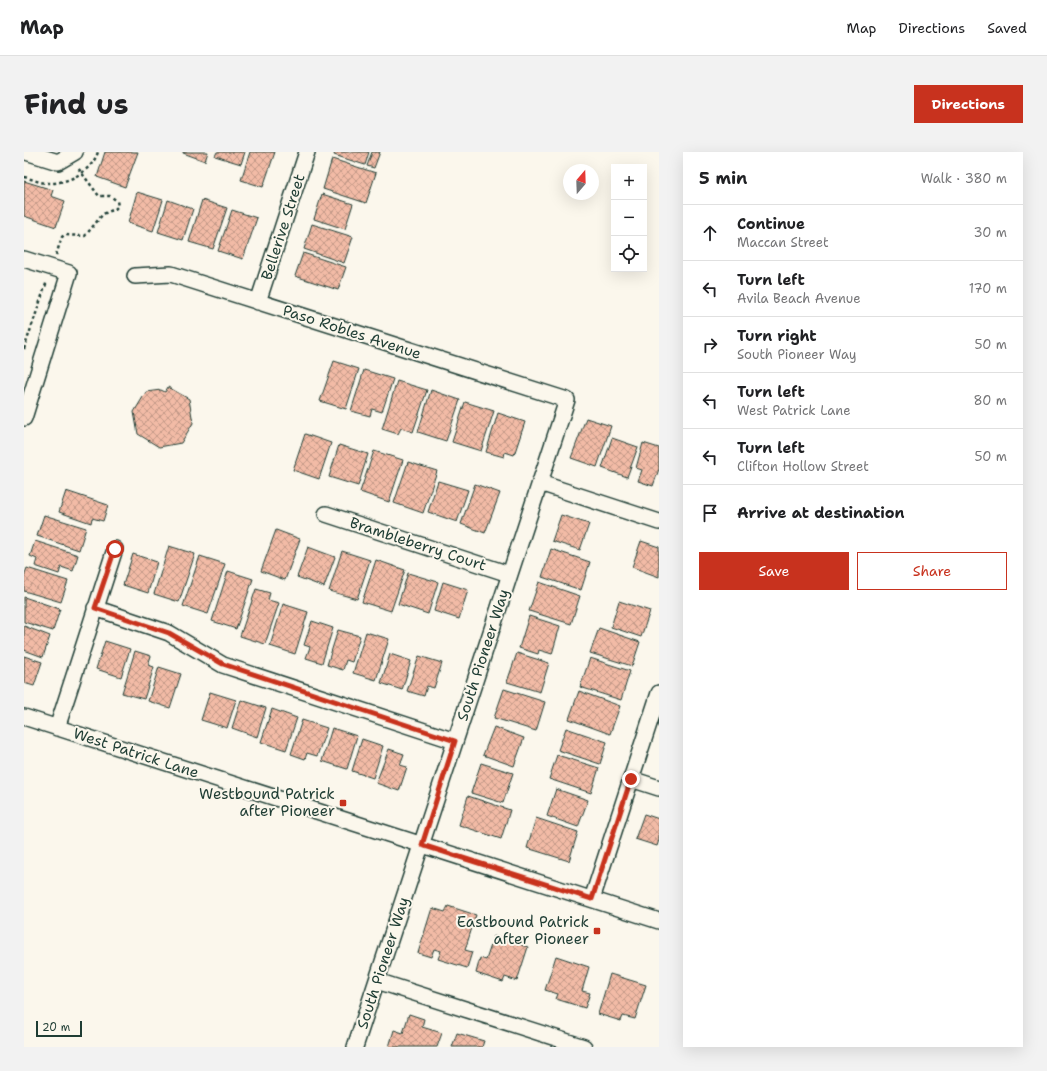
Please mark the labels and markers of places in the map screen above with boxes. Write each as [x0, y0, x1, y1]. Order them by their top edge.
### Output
place label: Westbound Patrick after Pioneer [199, 784, 335, 821]
marker: Westbound Patrick after Pioneer [338, 798, 348, 808]
place label: Eastbound Patrick after Pioneer [457, 912, 589, 949]
marker: Eastbound Patrick after Pioneer [592, 926, 602, 936]

